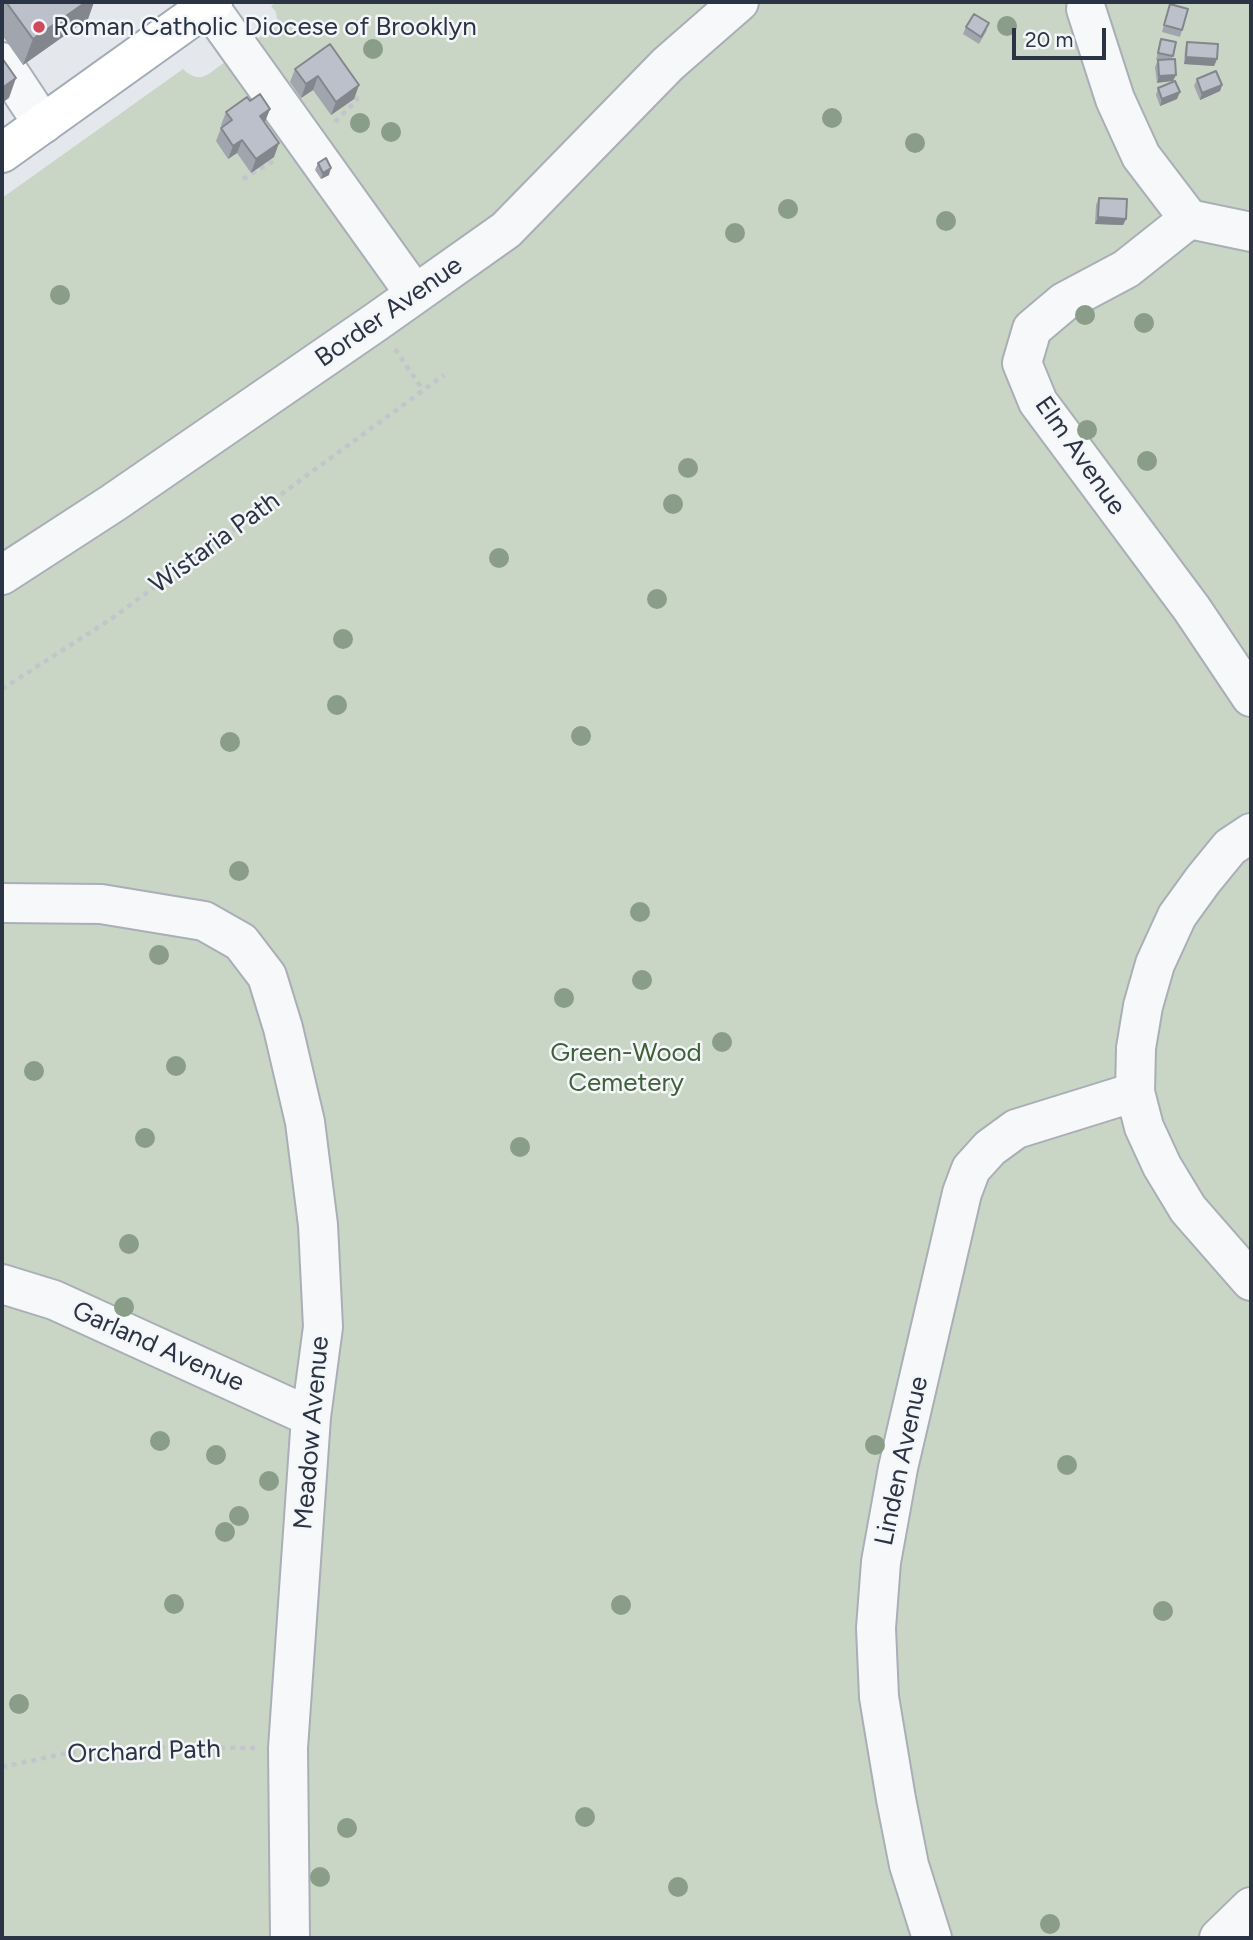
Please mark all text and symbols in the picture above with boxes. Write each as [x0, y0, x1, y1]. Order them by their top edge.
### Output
place label: Roman Catholic Diocese of Brooklyn [53, 11, 477, 43]
scale bar [1015, 14, 1110, 58]
marker: Roman Catholic Diocese of Brooklyn [31, 19, 47, 35]
text: 20 m [1025, 27, 1073, 52]
street label: Border Avenue [309, 250, 469, 374]
street label: Elm Avenue [1028, 391, 1132, 521]
street label: Wistaria Path [144, 485, 286, 601]
park label: Green-Wood Cemetery [550, 1037, 702, 1098]
street label: Garland Avenue [67, 1295, 249, 1399]
street label: Meadow Avenue [288, 1335, 336, 1531]
street label: Linden Avenue [869, 1373, 935, 1549]
street label: Orchard Path [67, 1734, 221, 1770]

